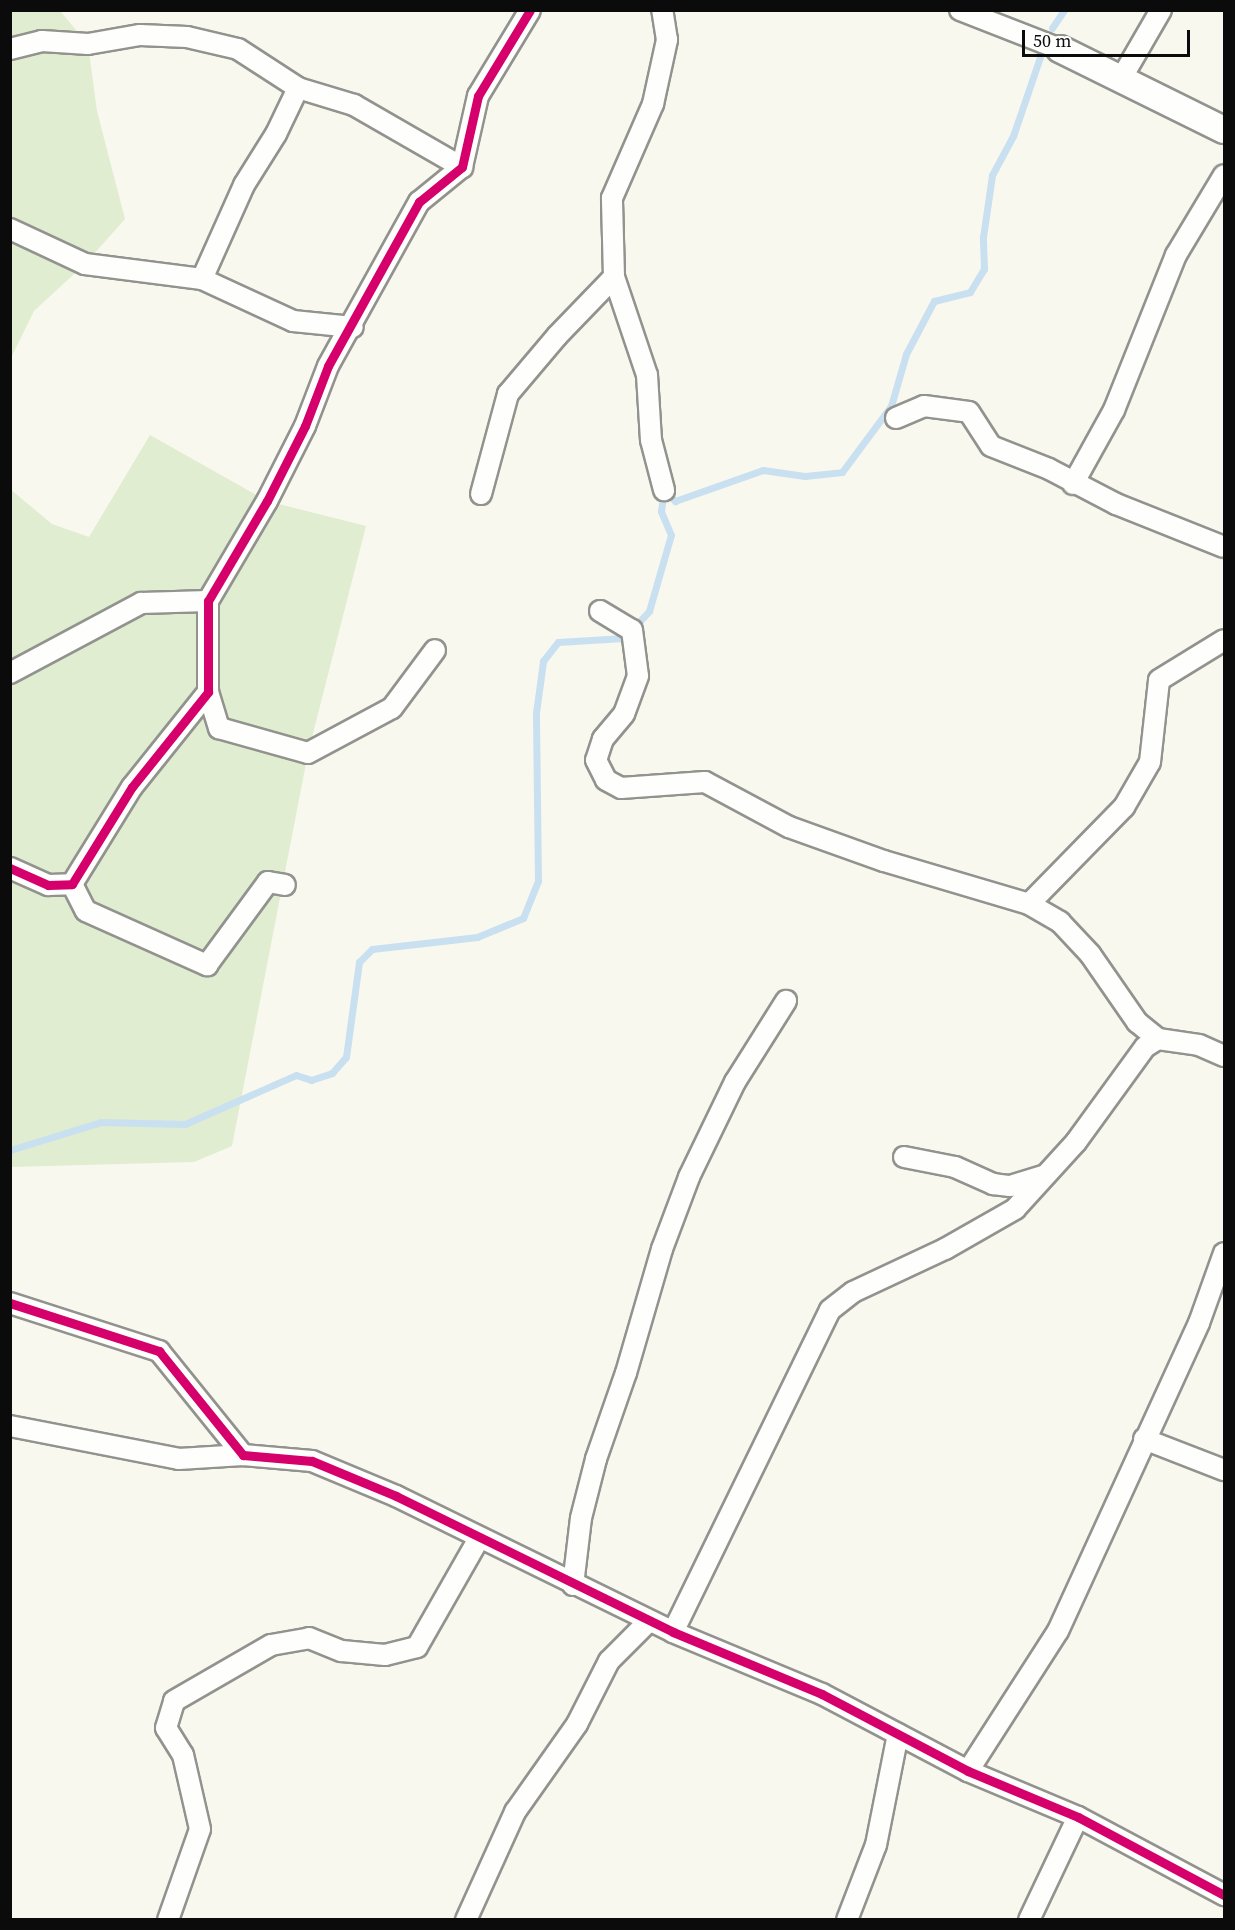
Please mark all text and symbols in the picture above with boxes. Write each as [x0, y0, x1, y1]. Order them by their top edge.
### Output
scale bar [1025, 18, 1193, 56]
text: 50 m [1033, 28, 1071, 53]

